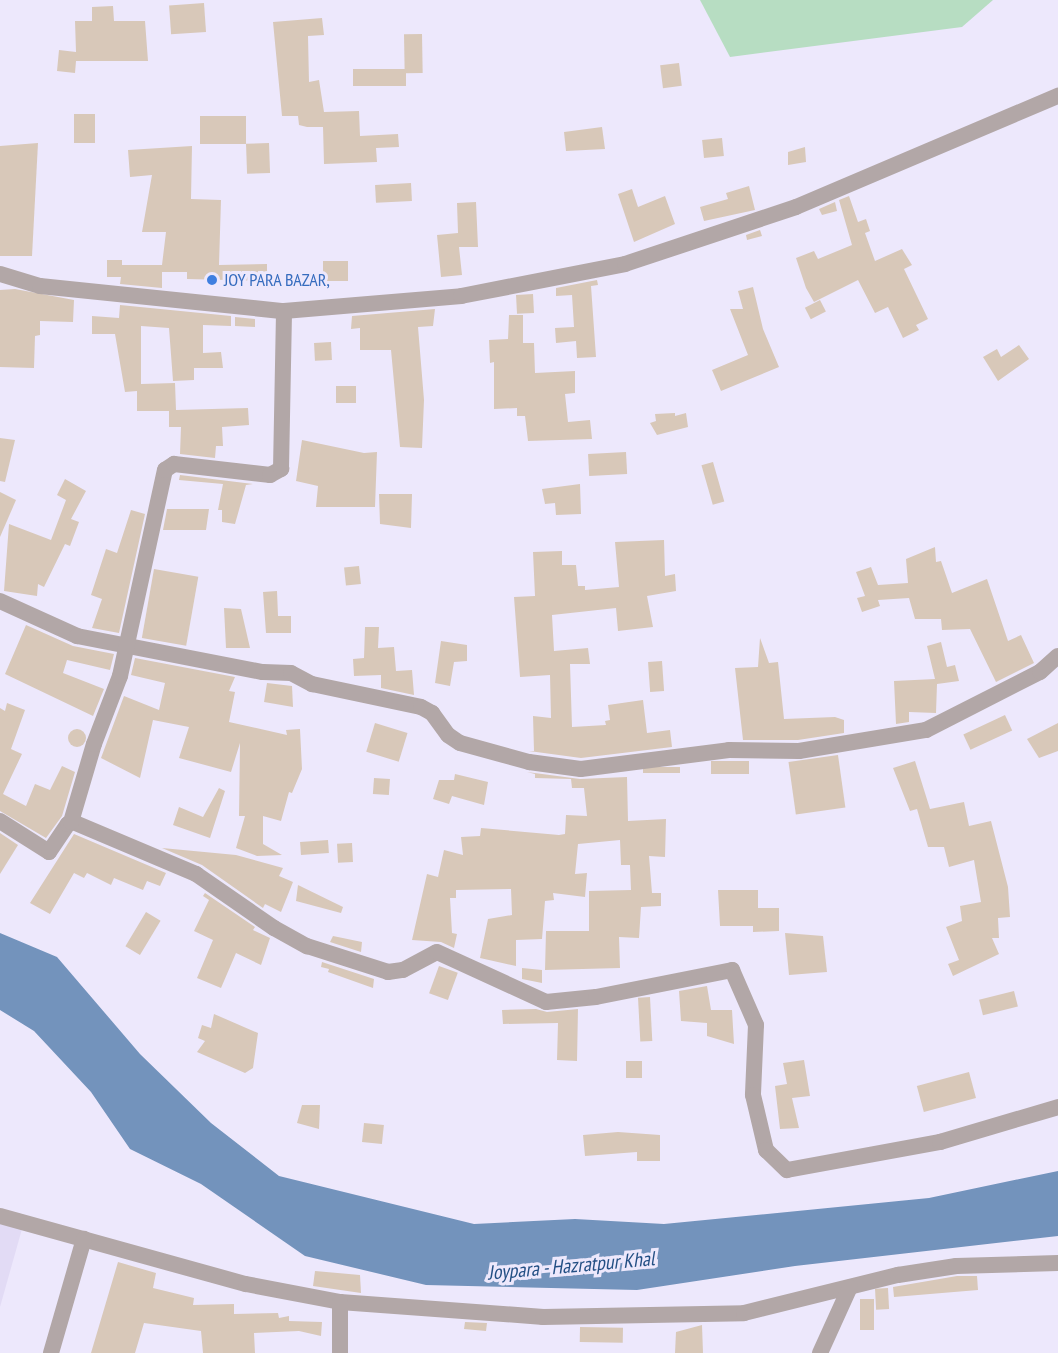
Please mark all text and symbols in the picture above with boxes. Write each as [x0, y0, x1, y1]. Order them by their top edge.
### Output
place label: JOY PARA BAZAR, [224, 269, 331, 291]
marker: JOY PARA BAZAR, [205, 273, 219, 287]
water label: Joypara - Hazratpur Khal [486, 1247, 656, 1285]

